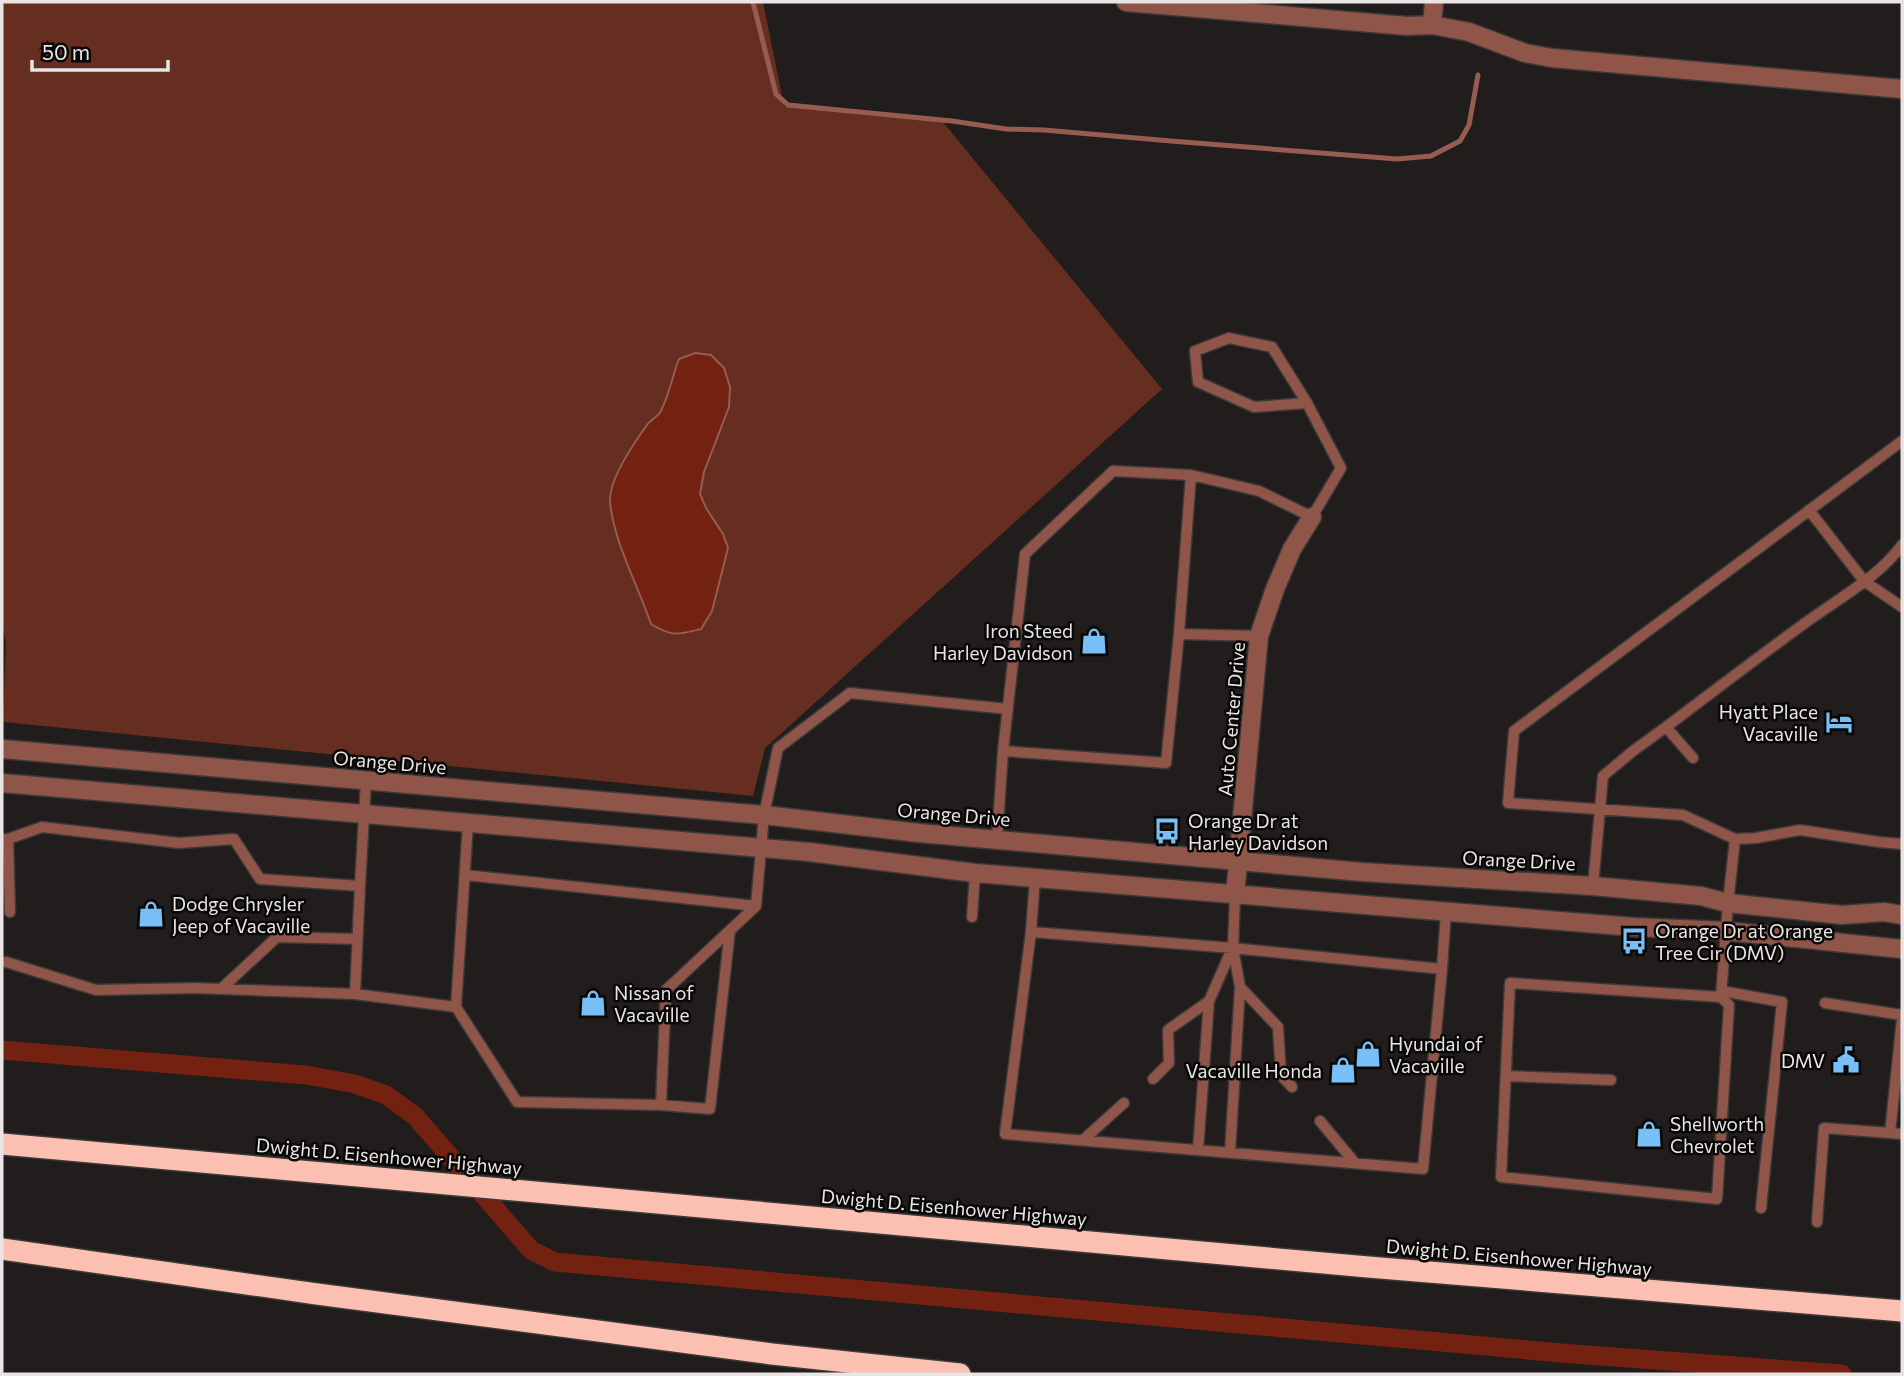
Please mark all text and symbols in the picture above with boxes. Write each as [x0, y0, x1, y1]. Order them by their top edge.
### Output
scale bar [32, 28, 168, 72]
text: 50 m [42, 39, 90, 64]
place label: Iron Steed Harley Davidson [933, 619, 1073, 664]
shop icon: Iron Steed Harley Davidson [1079, 626, 1109, 656]
street label: Auto Center Drive [1213, 641, 1249, 797]
place label: Hyatt Place Vacaville [1719, 700, 1818, 745]
hotel icon: Hyatt Place Vacaville [1824, 707, 1854, 737]
street label: Orange Drive [333, 746, 447, 778]
street label: Orange Drive [897, 798, 1011, 830]
place label: Orange Dr at Harley Davidson [1188, 809, 1328, 854]
bus stop icon: Orange Dr at Harley Davidson [1152, 816, 1182, 846]
street label: Orange Drive [1462, 846, 1576, 874]
place label: Dodge Chrysler Jeep of Vacaville [172, 892, 310, 937]
shop icon: Dodge Chrysler Jeep of Vacaville [136, 899, 166, 929]
place label: Orange Dr at Orange Tree Cir (DMV) [1655, 919, 1833, 964]
bus stop icon: Orange Dr at Orange Tree Cir (DMV) [1619, 926, 1649, 956]
place label: Nissan of Vacaville [614, 981, 694, 1026]
shop icon: Nissan of Vacaville [578, 988, 608, 1018]
place label: Hyundai of Vacaville [1389, 1032, 1483, 1077]
shop icon: Hyundai of Vacaville [1353, 1039, 1383, 1069]
public building icon: DMV [1831, 1045, 1861, 1075]
place label: DMV [1781, 1049, 1825, 1072]
shop icon: Vacaville Honda [1328, 1055, 1358, 1085]
place label: Vacaville Honda [1186, 1059, 1322, 1082]
place label: Shellworth Chevrolet [1670, 1112, 1764, 1157]
shop icon: Shellworth Chevrolet [1634, 1119, 1664, 1149]
street label: Dwight D. Eisenhower Highway [255, 1133, 523, 1179]
street label: Dwight D. Eisenhower Highway [820, 1184, 1088, 1230]
street label: Dwight D. Eisenhower Highway [1385, 1234, 1653, 1280]

